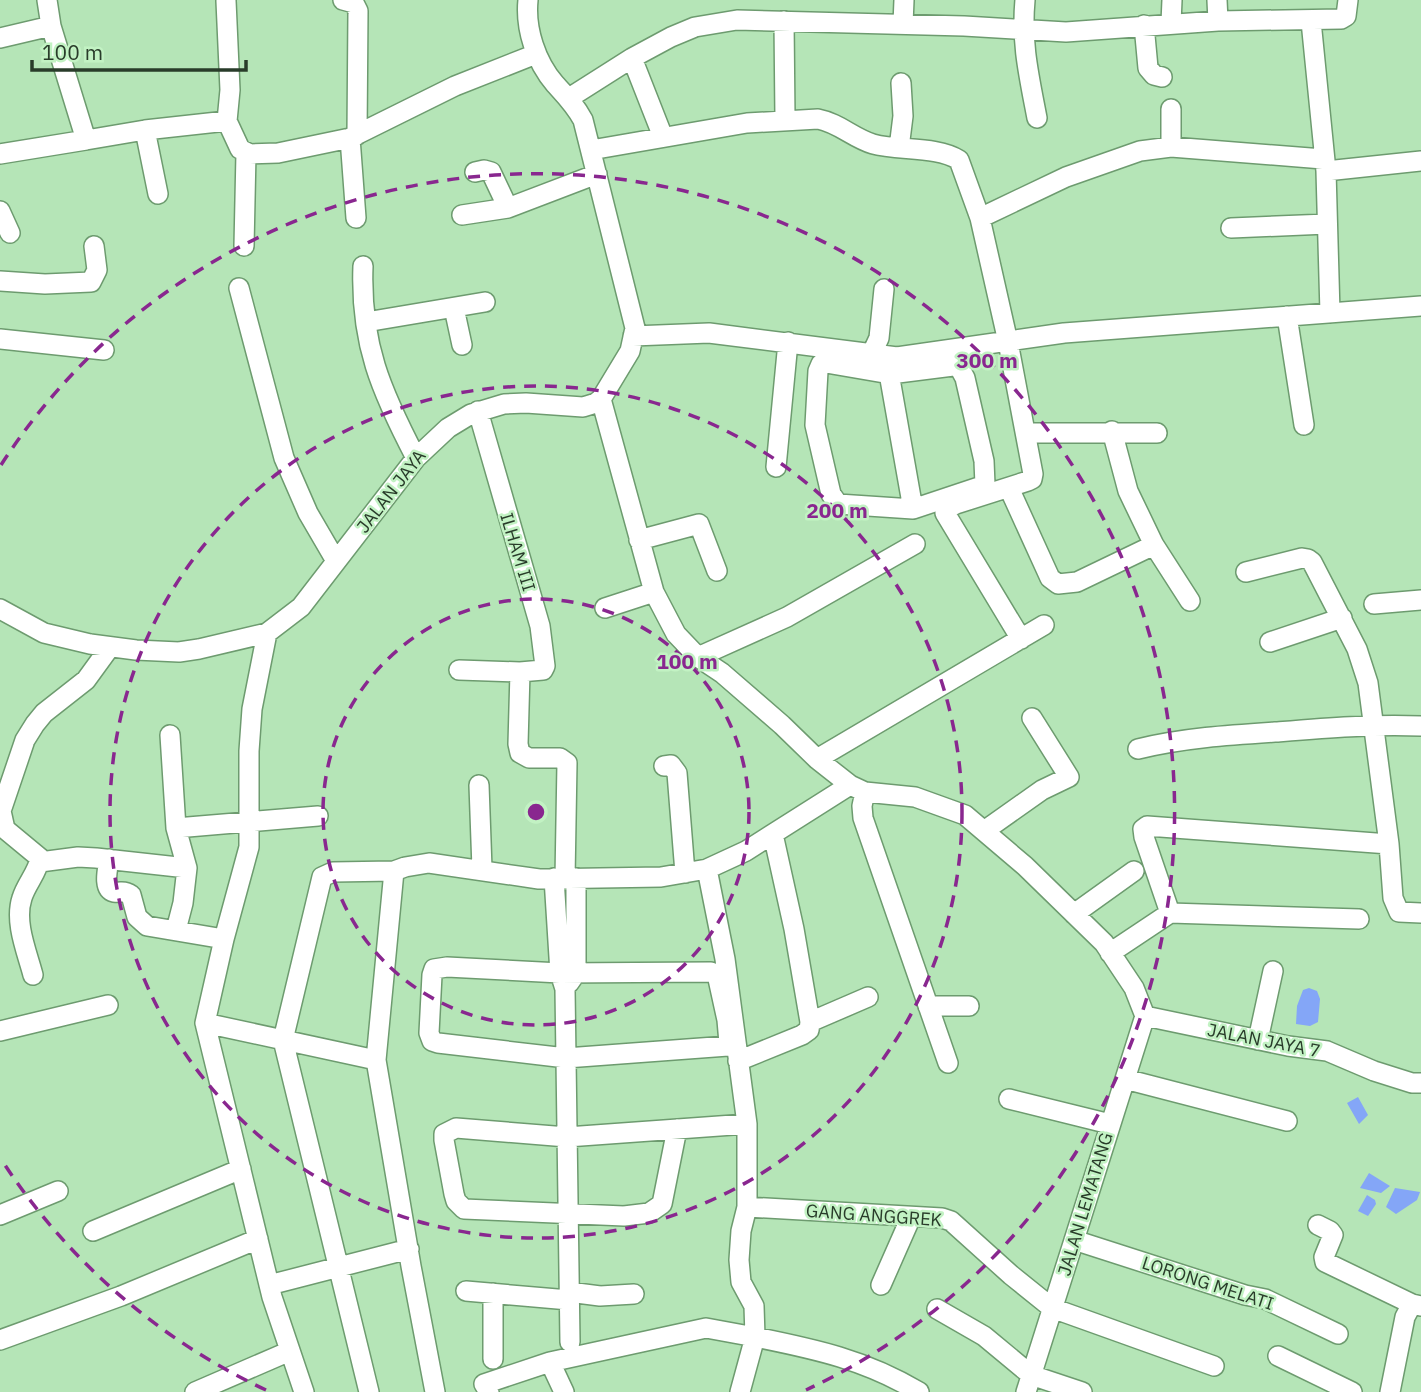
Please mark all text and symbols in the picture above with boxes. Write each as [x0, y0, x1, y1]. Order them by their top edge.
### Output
scale bar [32, 28, 245, 72]
text: 100 m [42, 38, 103, 66]
text: 300 m [956, 346, 1018, 374]
street label: JALAN JAYA [351, 444, 431, 537]
text: 200 m [806, 496, 868, 524]
street label: ILHAM III [495, 510, 541, 594]
text: 100 m [656, 647, 718, 675]
centre of rings [524, 800, 548, 824]
street label: JALAN JAYA 7 [1206, 1018, 1322, 1062]
street label: JALAN LEMATANG [1052, 1129, 1118, 1279]
street label: GANG ANGGREK [805, 1199, 943, 1231]
street label: LORONG MELATI [1139, 1251, 1277, 1315]

